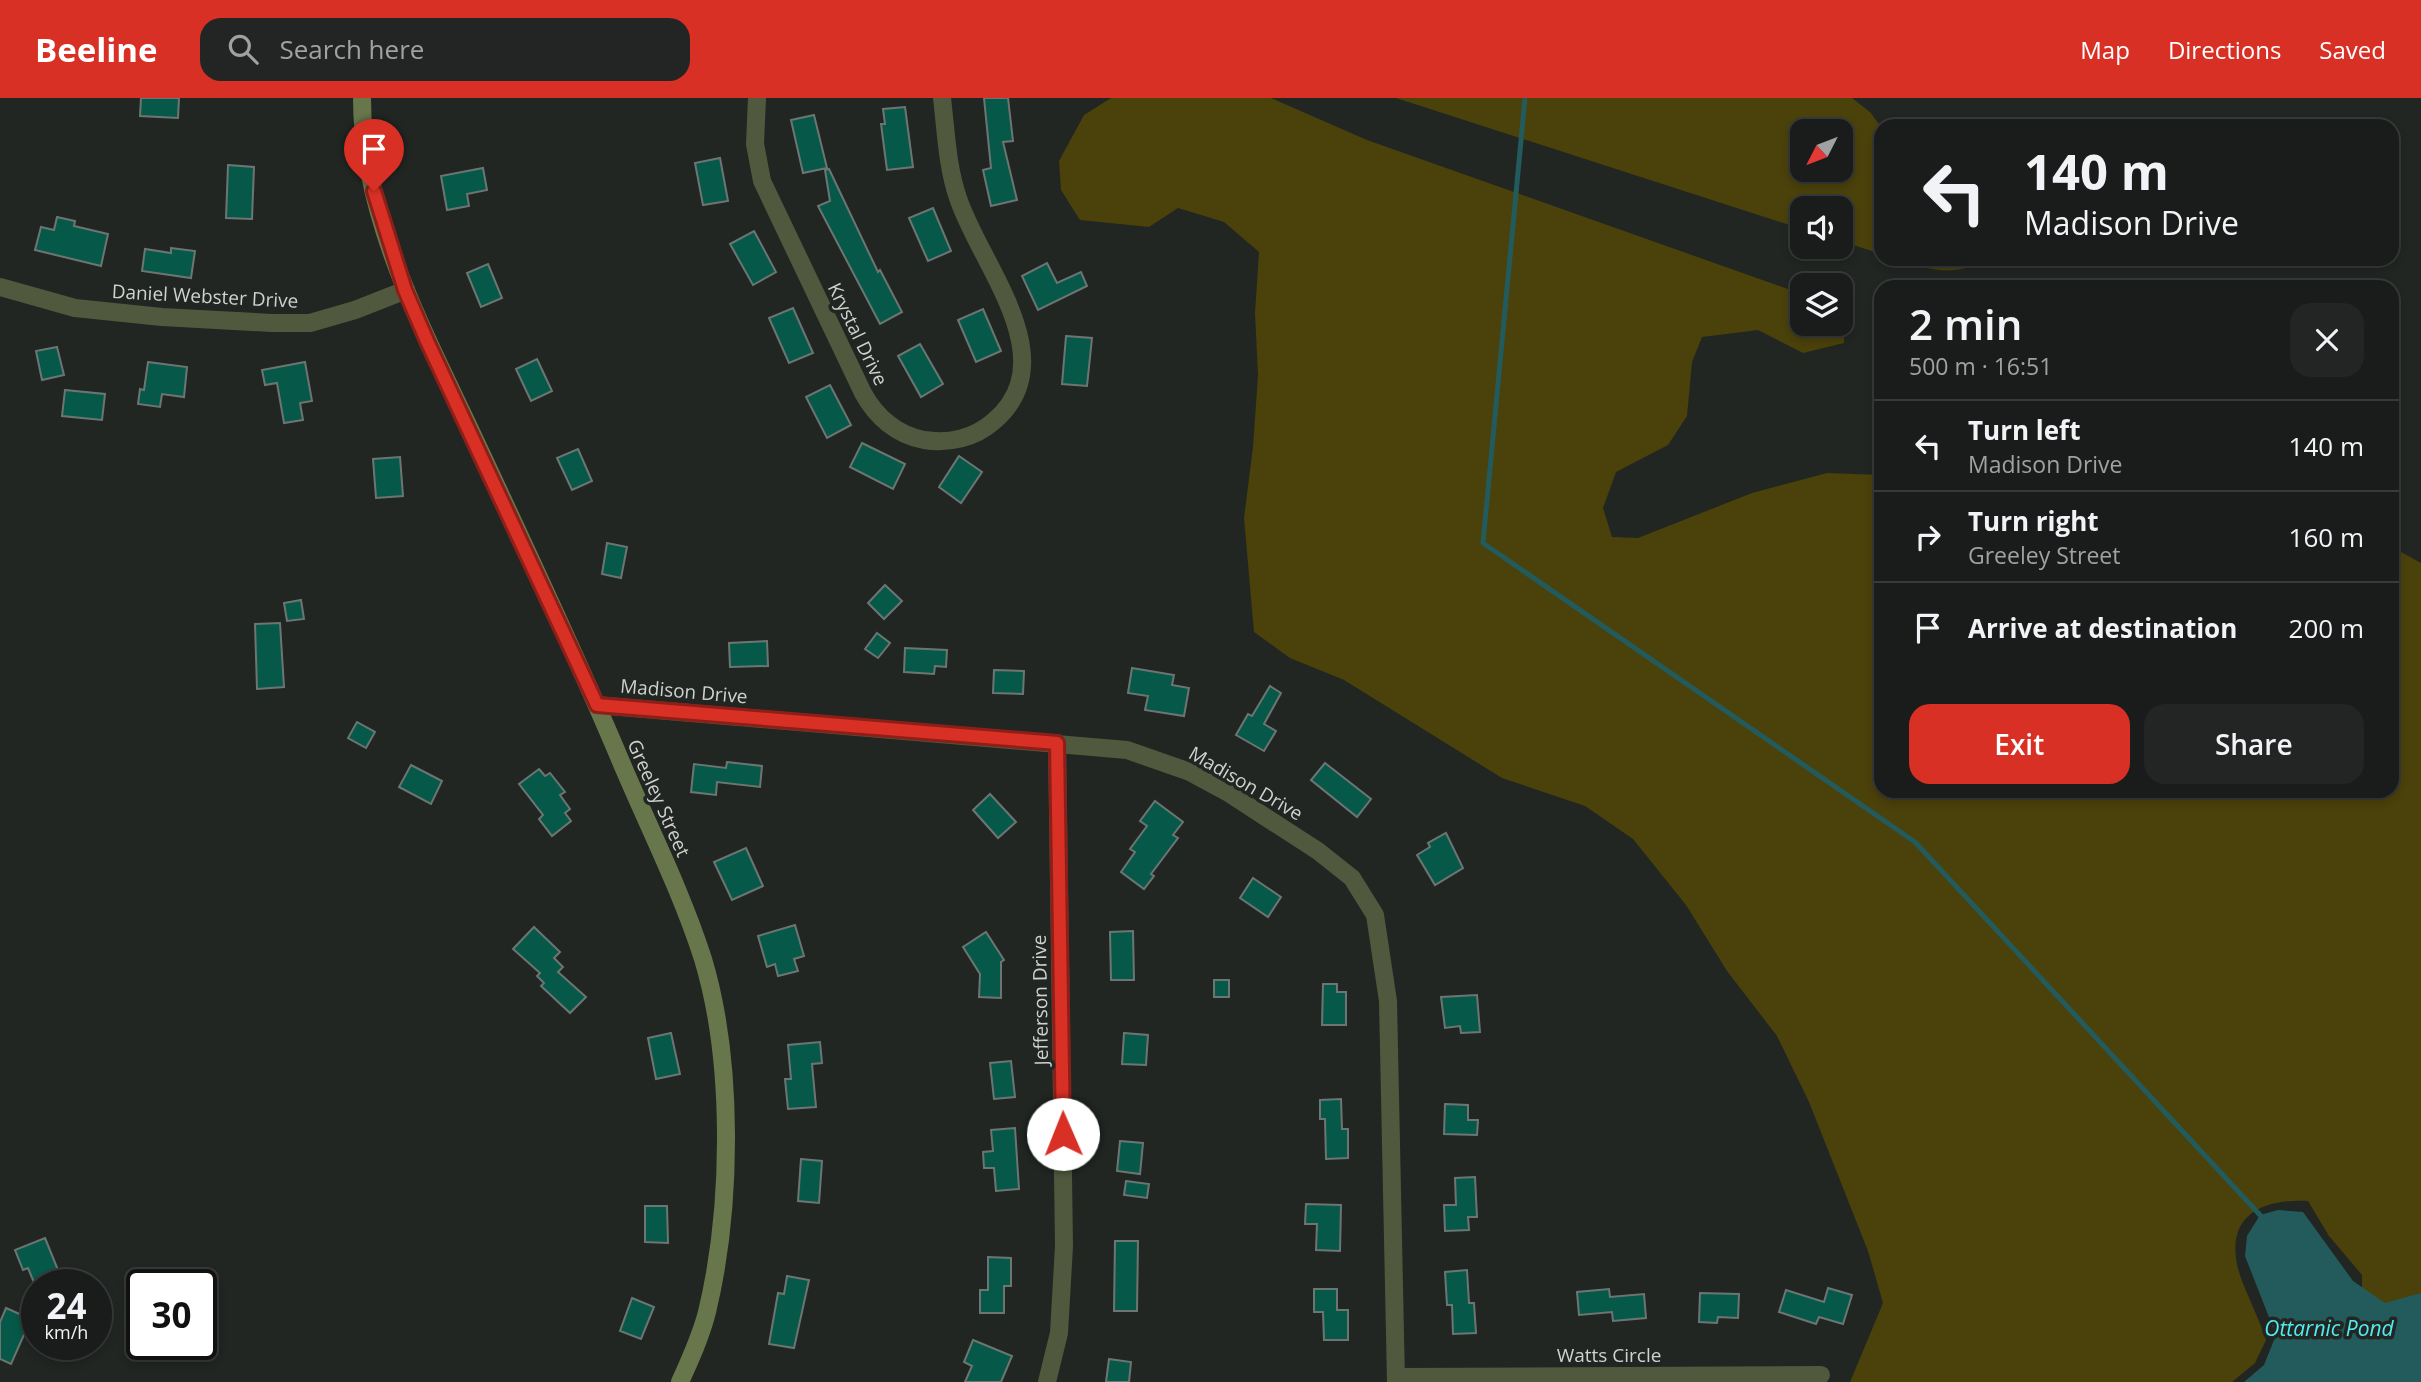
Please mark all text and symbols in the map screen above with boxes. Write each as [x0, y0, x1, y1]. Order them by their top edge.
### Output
search box [200, 18, 690, 81]
text: Beeline [35, 27, 158, 72]
icon: search [224, 30, 262, 68]
text: Search here [280, 31, 424, 67]
text: Map [2080, 33, 2130, 66]
text: Directions [2168, 33, 2281, 66]
text: Saved [2319, 33, 2386, 66]
pin [344, 119, 404, 191]
north arrow [1790, 119, 1853, 182]
map controls [1790, 119, 1853, 336]
icon: arrive [355, 130, 393, 168]
text: 140 m [2024, 138, 2169, 204]
icon: left [1909, 147, 2000, 238]
button: sound [1790, 196, 1853, 259]
text: Madison Drive [2024, 201, 2239, 244]
button: layers [1790, 273, 1853, 336]
street label: Daniel Webster Drive [111, 278, 299, 314]
street label: Krystal Drive [822, 278, 894, 390]
text: 2 min [1909, 295, 2022, 352]
button: close [2290, 303, 2364, 377]
text: 500 m · 16:51 [1909, 350, 2052, 382]
text: Turn left [1968, 412, 2080, 448]
icon: left [1909, 427, 1947, 465]
text: 140 m [2289, 428, 2364, 464]
text: Madison Drive [1968, 448, 2123, 480]
text: Turn right [1968, 503, 2099, 539]
icon: right [1909, 518, 1947, 556]
text: 160 m [2289, 519, 2364, 555]
text: Greeley Street [1968, 539, 2120, 571]
icon: arrive [1909, 609, 1947, 647]
text: Arrive at destination [1968, 610, 2237, 646]
text: 200 m [2289, 610, 2364, 646]
street label: Madison Drive [619, 672, 749, 710]
button: Exit [1909, 704, 2130, 784]
button: Share [2144, 704, 2364, 784]
street label: Greeley Street [622, 735, 697, 861]
street label: Madison Drive [1184, 740, 1308, 826]
street label: Jefferson Drive [1026, 934, 1054, 1068]
position arrow [1026, 1097, 1100, 1171]
speed limit sign: 30 [126, 1269, 217, 1360]
text: 24 [46, 1282, 87, 1329]
water label: Ottarnic Pond [2264, 1314, 2395, 1342]
text: km/h [45, 1320, 88, 1344]
street label: Watts Circle [1557, 1342, 1661, 1368]

